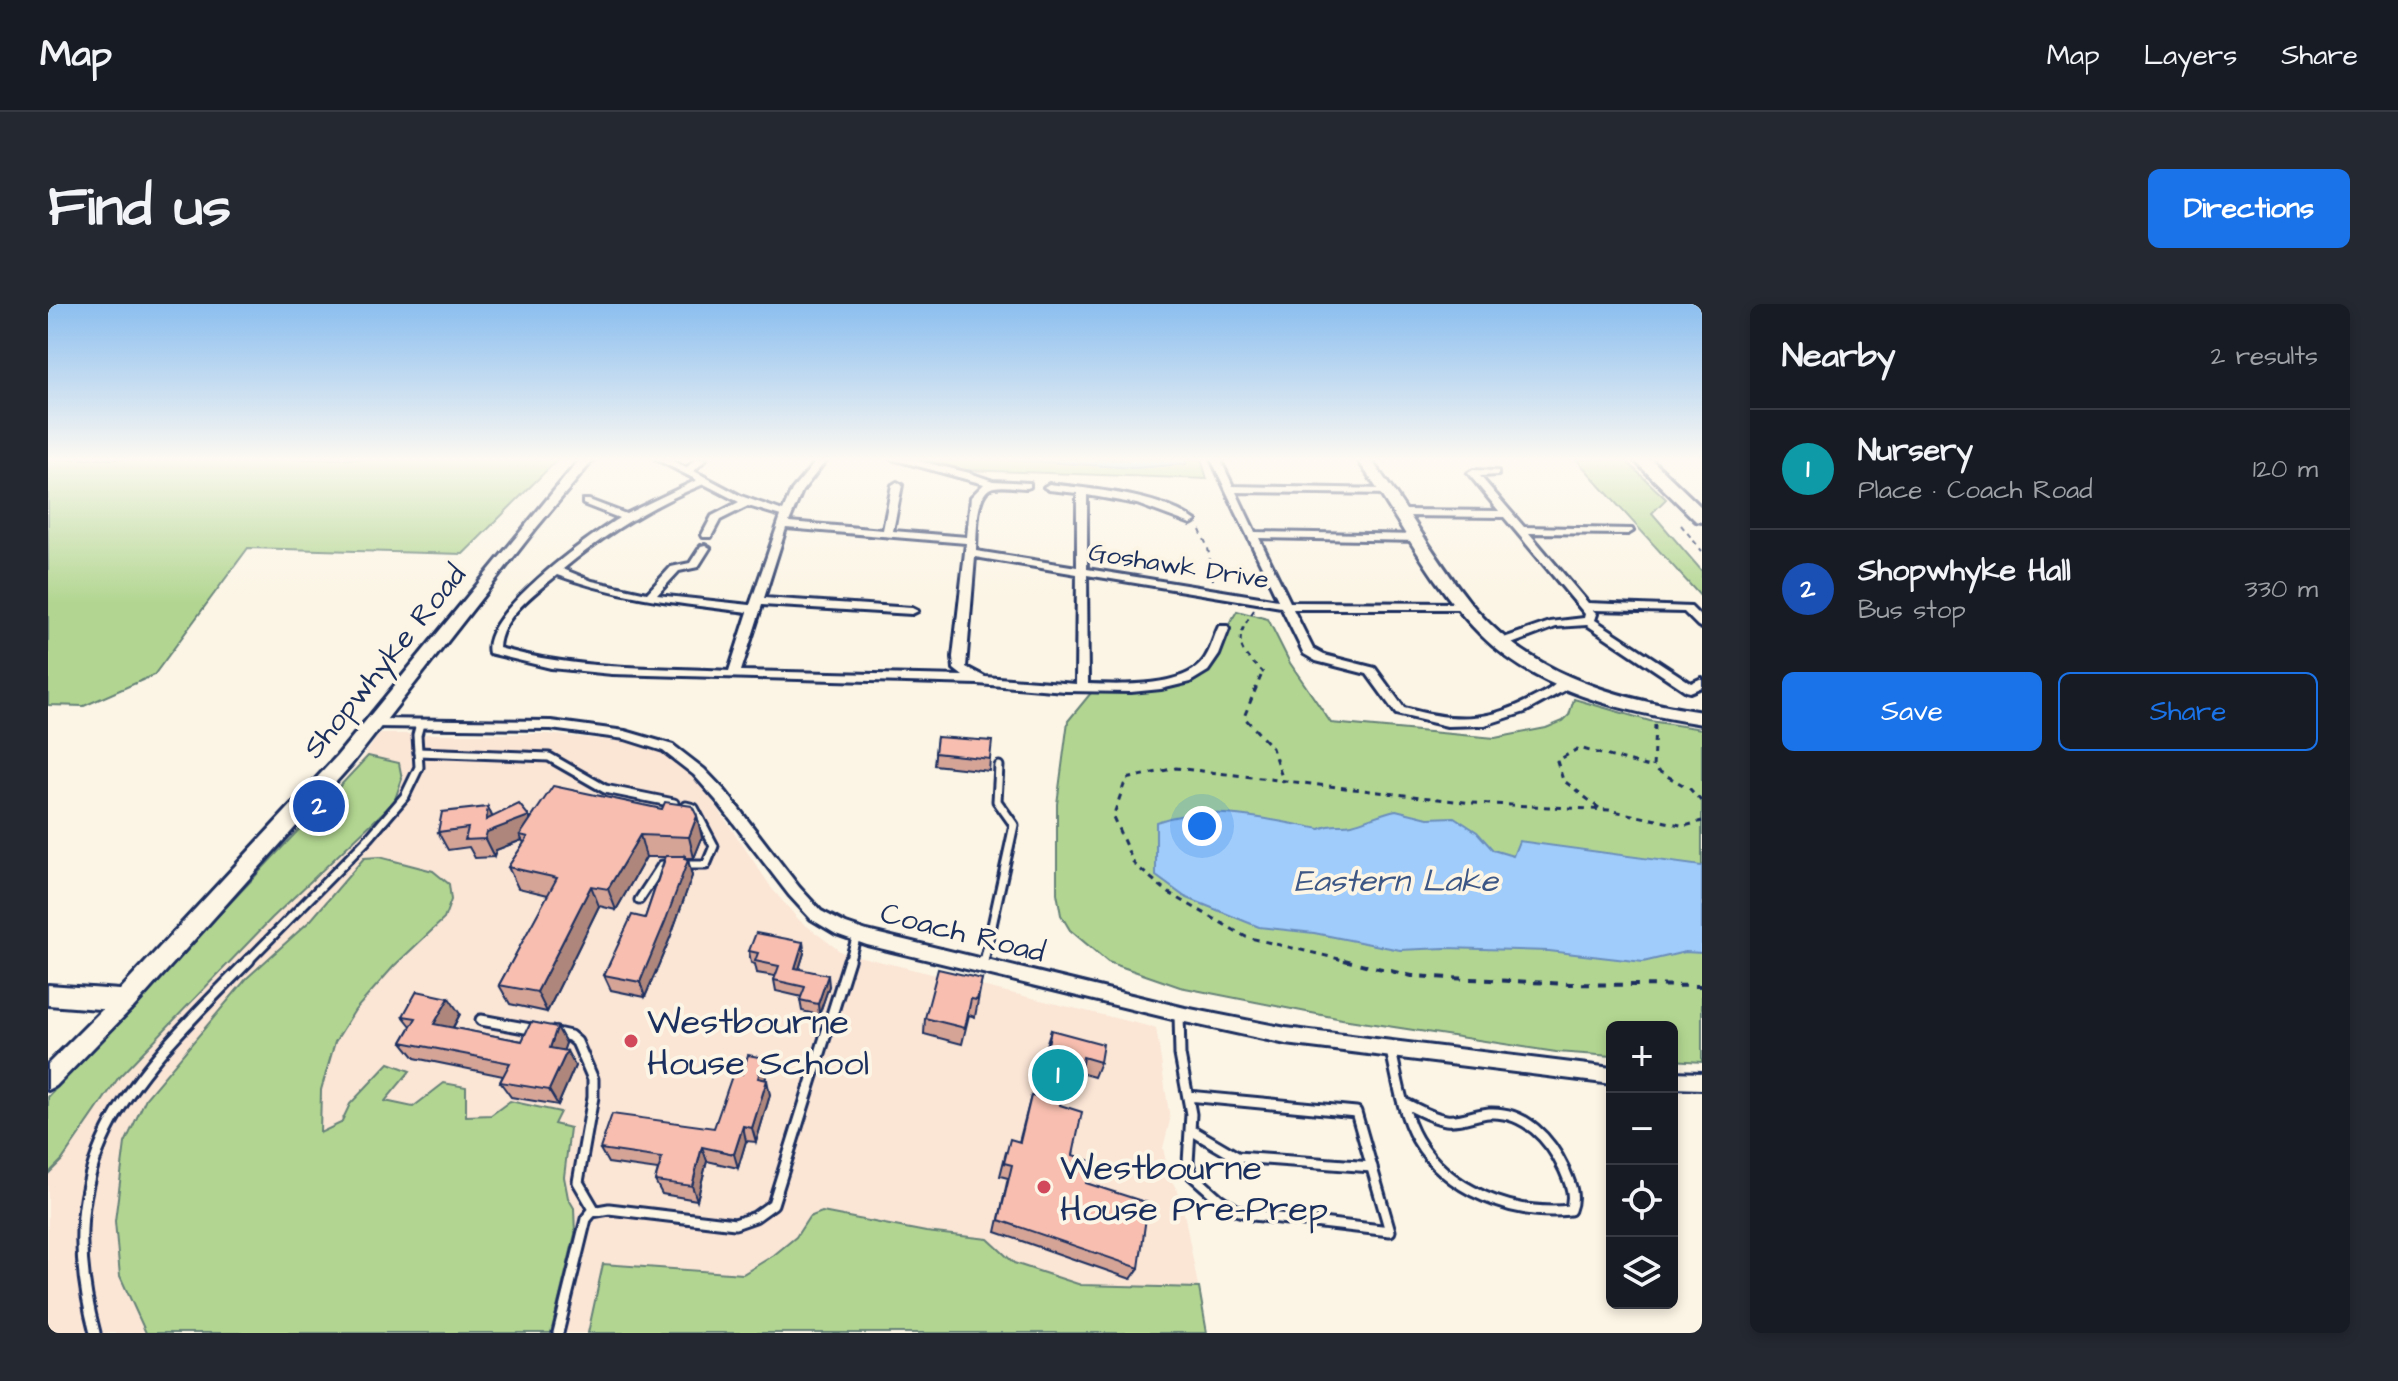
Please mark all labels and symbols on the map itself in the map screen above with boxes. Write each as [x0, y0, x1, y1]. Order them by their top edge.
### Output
street label: Goshawk Drive [1086, 534, 1271, 598]
street label: Shopwhyke Road [293, 556, 477, 768]
pin: 2 [293, 776, 345, 836]
your location [1182, 806, 1222, 846]
water label: Eastern Lake [1294, 859, 1499, 904]
street label: Coach Road [876, 892, 1049, 974]
place label: Westbourne House School [647, 997, 869, 1089]
marker: Westbourne House School [622, 1032, 640, 1050]
pin: 1 [1032, 1045, 1084, 1105]
place label: Westbourne House Pre-Prep [1060, 1143, 1328, 1235]
marker: Westbourne House Pre-Prep [1035, 1178, 1053, 1196]

